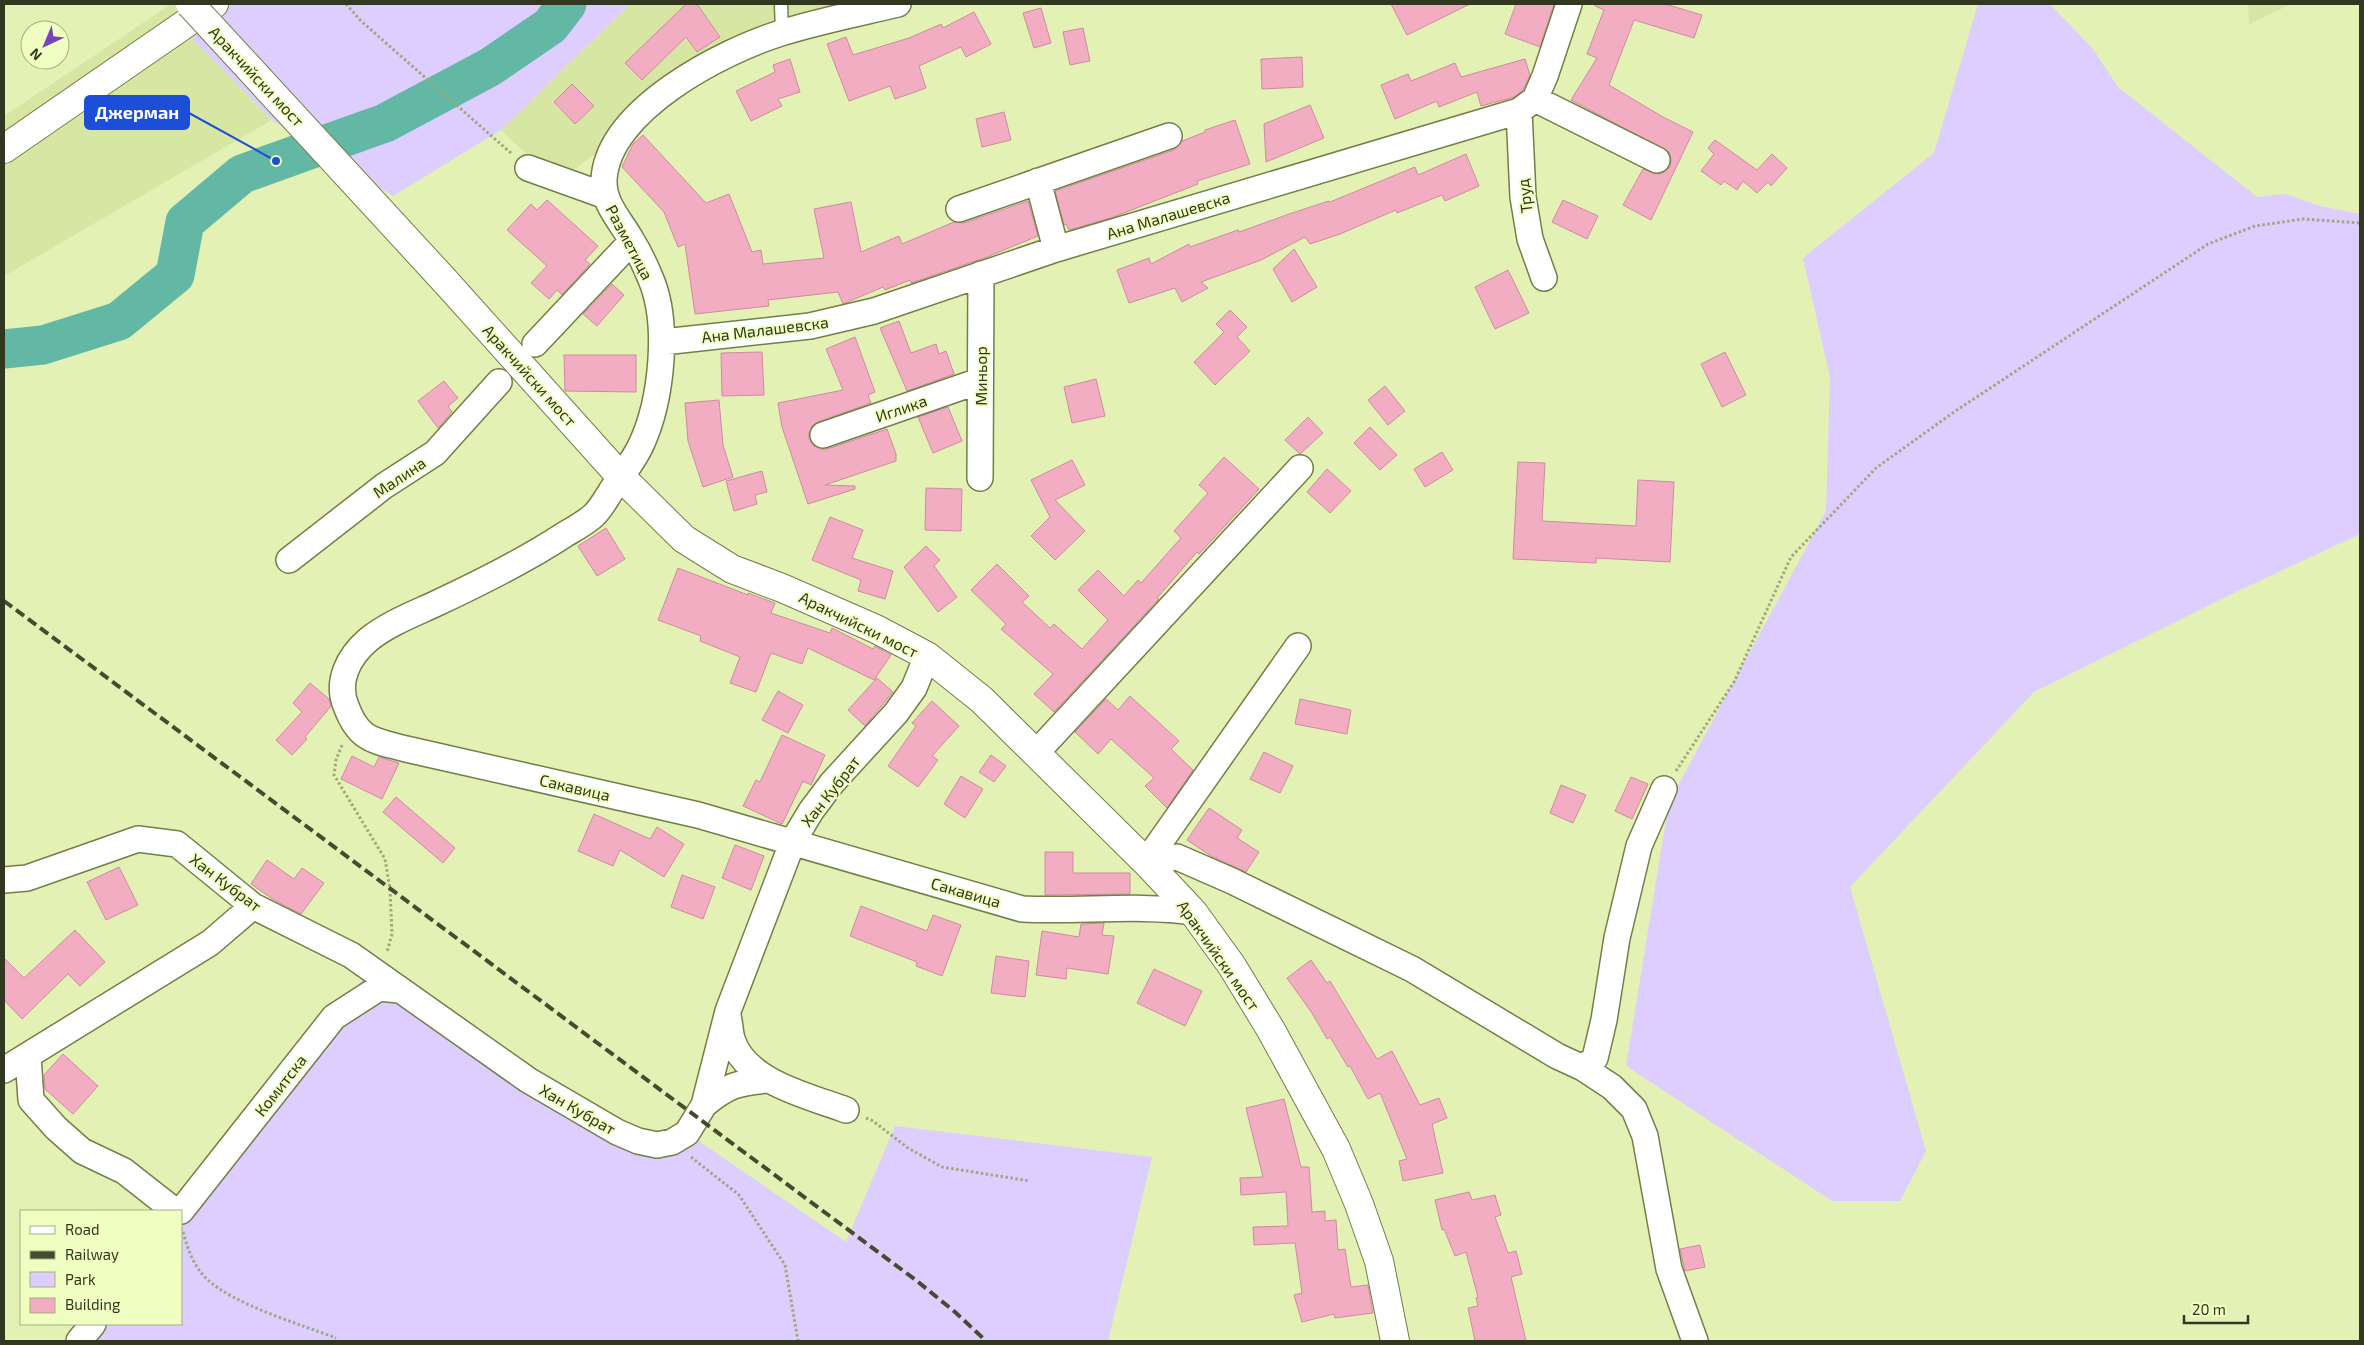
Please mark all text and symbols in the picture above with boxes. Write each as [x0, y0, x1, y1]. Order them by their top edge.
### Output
north arrow [20, 20, 70, 70]
street label: Аракчийски мост [206, 22, 308, 130]
text: N [26, 45, 45, 64]
callout: Джерман [85, 96, 189, 129]
text: Джерман [95, 101, 179, 123]
street label: Труд [1512, 178, 1537, 214]
street label: Ана Малашевска [1104, 187, 1232, 243]
street label: Разметица [602, 201, 658, 283]
street label: Ана Малашевска [700, 312, 830, 346]
street label: Аракчийски мост [479, 320, 581, 430]
street label: Миньор [971, 346, 990, 406]
street label: Иглика [873, 390, 929, 426]
street label: Малина [369, 453, 429, 501]
street label: Аракчийски мост [796, 587, 922, 661]
street label: Хан Кубрат [796, 752, 864, 831]
street label: Сакавица [538, 770, 612, 804]
street label: Хан Кубрат [186, 849, 266, 916]
street label: Сакавица [929, 873, 1003, 911]
street label: Аракчийски мост [1174, 896, 1264, 1014]
street label: Комитска [250, 1050, 310, 1120]
street label: Хан Кубрат [536, 1080, 620, 1139]
legend [20, 1210, 182, 1325]
text: Road [65, 1220, 100, 1238]
text: Railway [65, 1245, 119, 1263]
text: Park [65, 1270, 96, 1288]
scale bar [2184, 1292, 2248, 1324]
text: Building [65, 1295, 121, 1313]
text: 20 m [2192, 1300, 2226, 1318]

